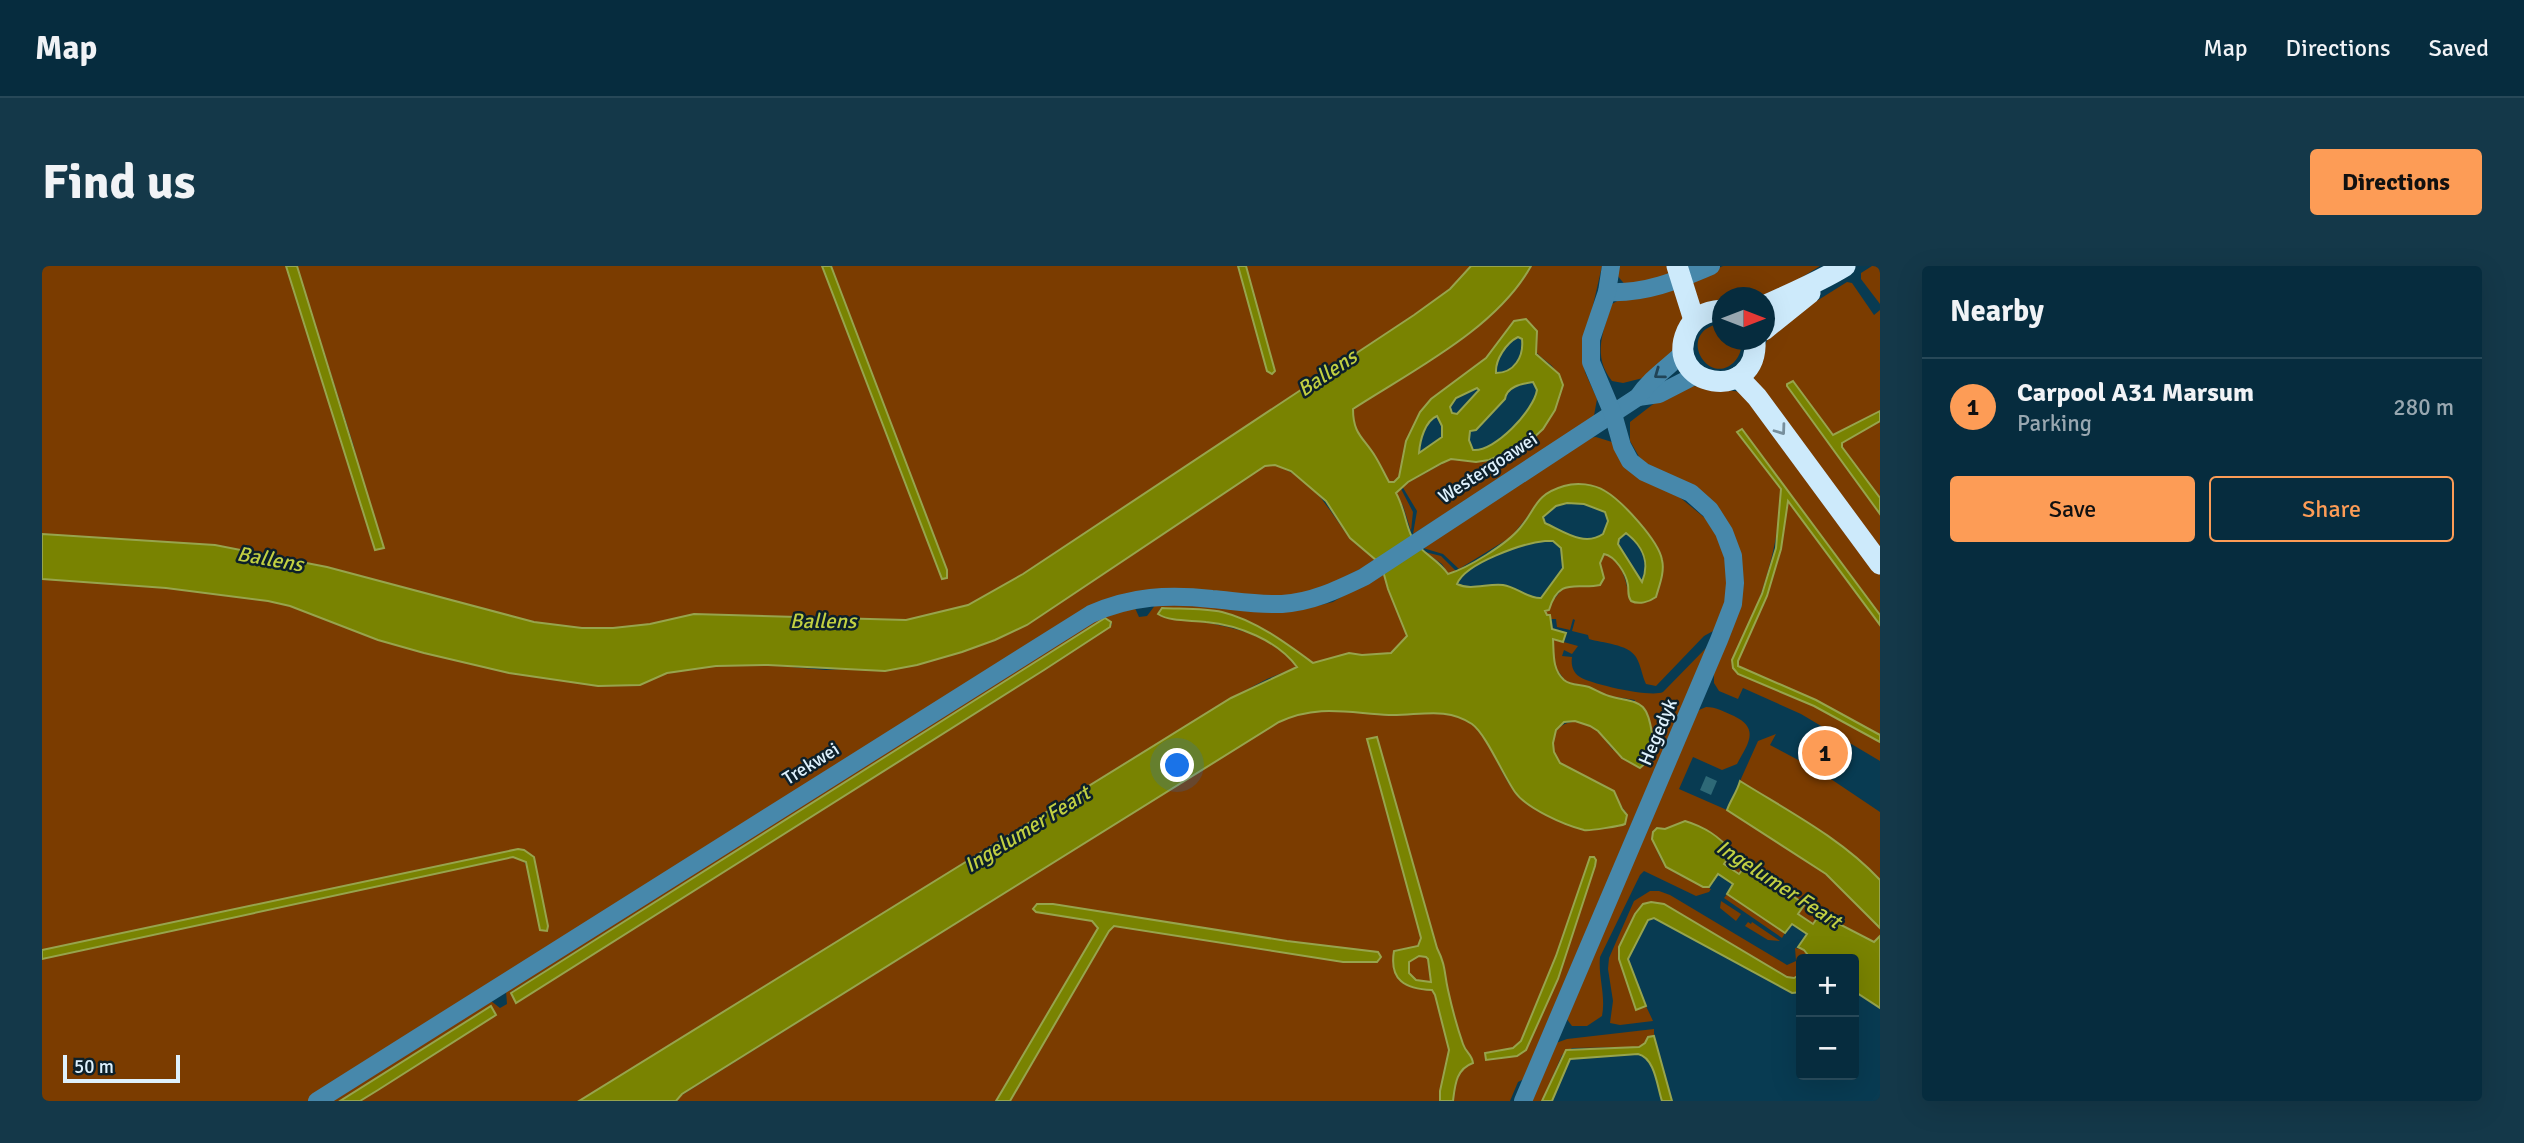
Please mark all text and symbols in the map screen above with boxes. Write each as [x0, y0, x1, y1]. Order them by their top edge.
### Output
text: Map [35, 28, 97, 69]
text: Map [2203, 33, 2248, 63]
text: Directions [2286, 33, 2391, 63]
text: Saved [2429, 33, 2489, 63]
button: Directions [2310, 149, 2482, 215]
text: Find us [42, 152, 195, 212]
north arrow [1712, 287, 1775, 350]
text: Nearby [1950, 293, 2044, 330]
water label: Ballens [1292, 343, 1363, 402]
one-way arrow [1654, 366, 1667, 378]
text: Carpool A31 Marsum [2017, 377, 2254, 409]
text: 1 [1967, 393, 1979, 422]
text: 280 m [2393, 393, 2454, 422]
text: Parking [2017, 409, 2092, 438]
one-way arrow [1773, 422, 1786, 435]
street label: Westergoawei [1434, 427, 1542, 509]
button: Save [1950, 476, 2195, 542]
button: Share [2209, 476, 2454, 542]
water label: Ballens [235, 540, 307, 578]
water label: Ballens [790, 608, 858, 634]
street label: Hegedyk [1633, 695, 1683, 769]
pin: 1 [1802, 727, 1848, 779]
street label: Trekwei [778, 737, 844, 791]
your location [1160, 748, 1194, 782]
water label: Ingelumer Feart [959, 779, 1097, 878]
water label: Ingelumer Feart [1712, 834, 1848, 935]
map controls [1796, 954, 1859, 1080]
button: + [1796, 954, 1859, 1017]
button: − [1796, 1017, 1859, 1080]
scale bar [63, 1052, 180, 1084]
text: 50 m [74, 1055, 114, 1079]

